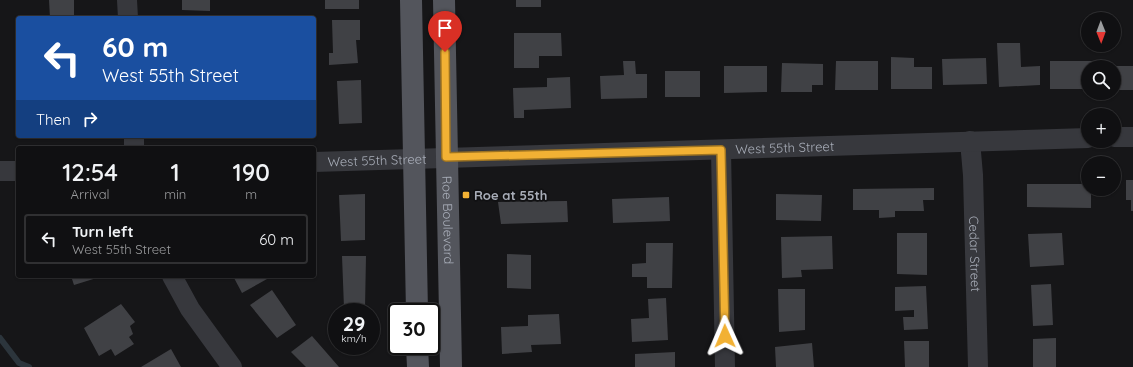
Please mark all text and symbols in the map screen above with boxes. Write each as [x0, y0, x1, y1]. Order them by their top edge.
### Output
pin [428, 11, 462, 52]
north arrow [1081, 12, 1121, 52]
map controls [1081, 12, 1121, 196]
icon: arrive [434, 17, 456, 39]
text: 60 m [102, 29, 168, 64]
icon: left [36, 32, 88, 84]
button: search [1081, 60, 1121, 100]
text: West 55th Street [102, 64, 239, 87]
icon: right [79, 108, 101, 130]
button: + [1081, 108, 1121, 148]
text: Then [36, 110, 71, 129]
street label: West 55th Street [735, 138, 834, 157]
street label: West 55th Street [327, 151, 427, 170]
button: − [1081, 156, 1121, 196]
text: 12:54 [62, 157, 118, 187]
text: 1 [171, 157, 180, 187]
text: 190 [232, 157, 270, 187]
street label: Roe Boulevard [439, 175, 457, 264]
text: Arrival [71, 186, 110, 202]
text: min [164, 186, 186, 202]
text: m [245, 186, 257, 202]
place label: Roe at 55th [474, 187, 547, 203]
marker: Roe at 55th [461, 190, 471, 200]
street label: Cedar Street [966, 216, 984, 292]
text: Turn left [72, 222, 134, 241]
icon: left [38, 228, 60, 250]
text: 60 m [259, 230, 294, 249]
text: West 55th Street [72, 241, 171, 257]
speed limit sign: 30 [388, 303, 440, 355]
text: 29 [343, 311, 365, 336]
position arrow [704, 315, 746, 357]
text: km/h [341, 332, 367, 345]

